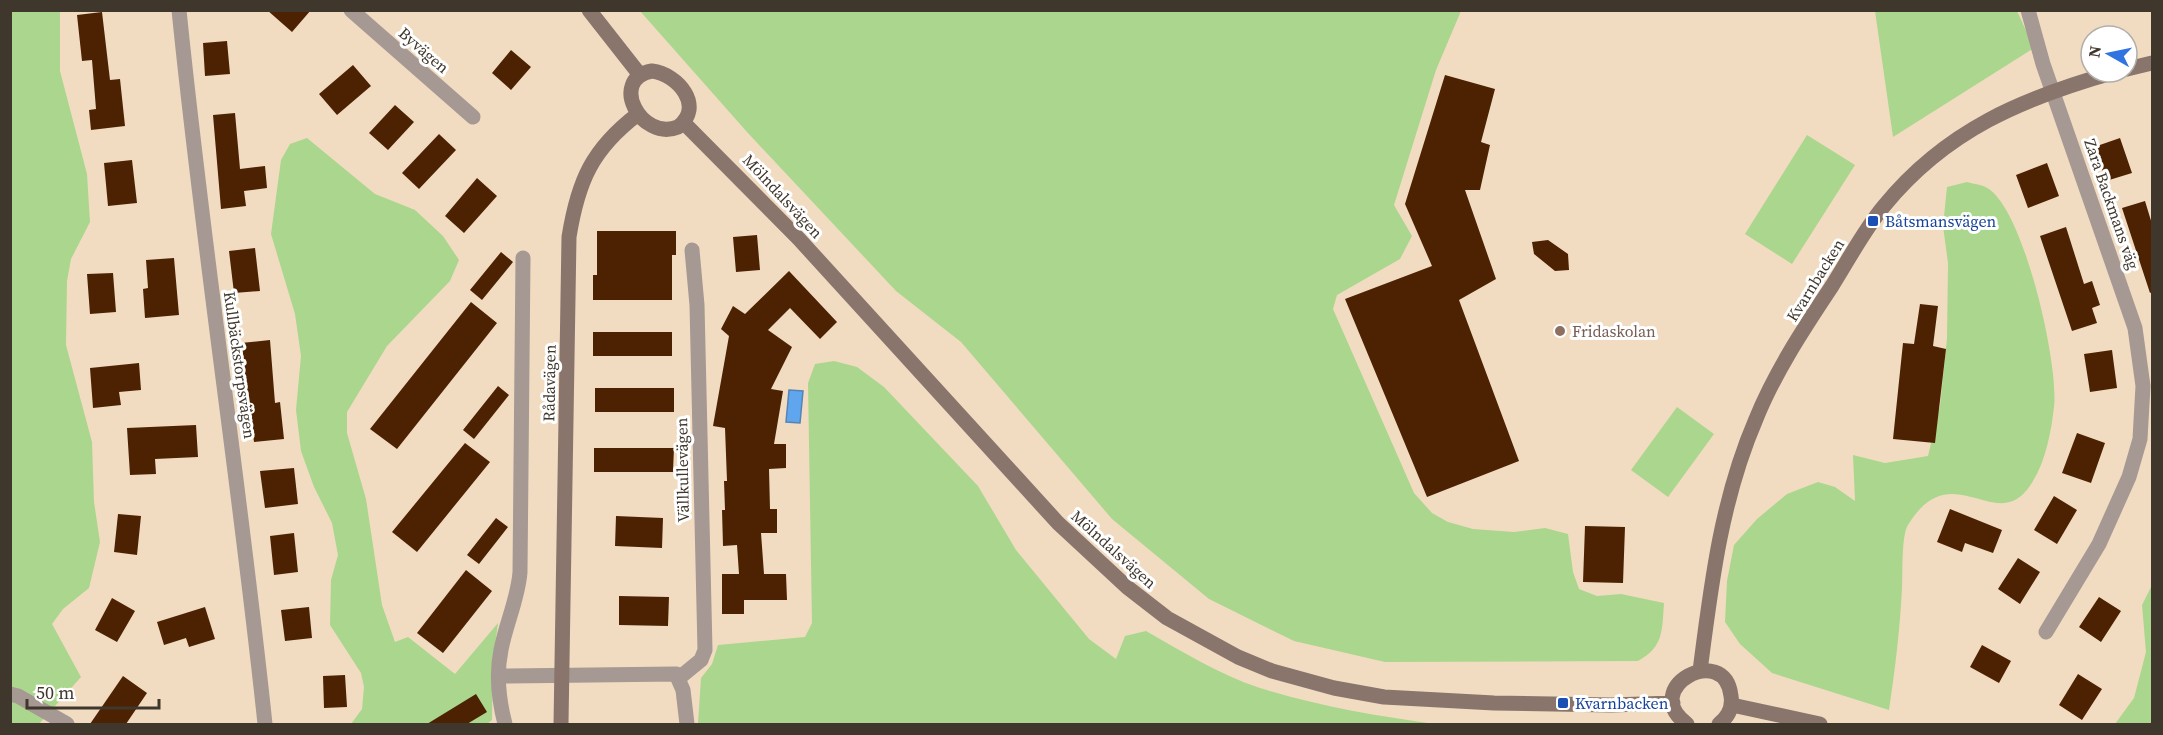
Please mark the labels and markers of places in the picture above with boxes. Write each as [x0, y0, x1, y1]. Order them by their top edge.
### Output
place label: Båtsmansvägen [1885, 210, 1997, 232]
marker: Båtsmansvägen [1866, 214, 1880, 228]
place label: Fridaskolan [1572, 320, 1656, 342]
marker: Fridaskolan [1553, 324, 1567, 338]
place label: Kvarnbacken [1575, 692, 1669, 714]
marker: Kvarnbacken [1556, 696, 1570, 710]

